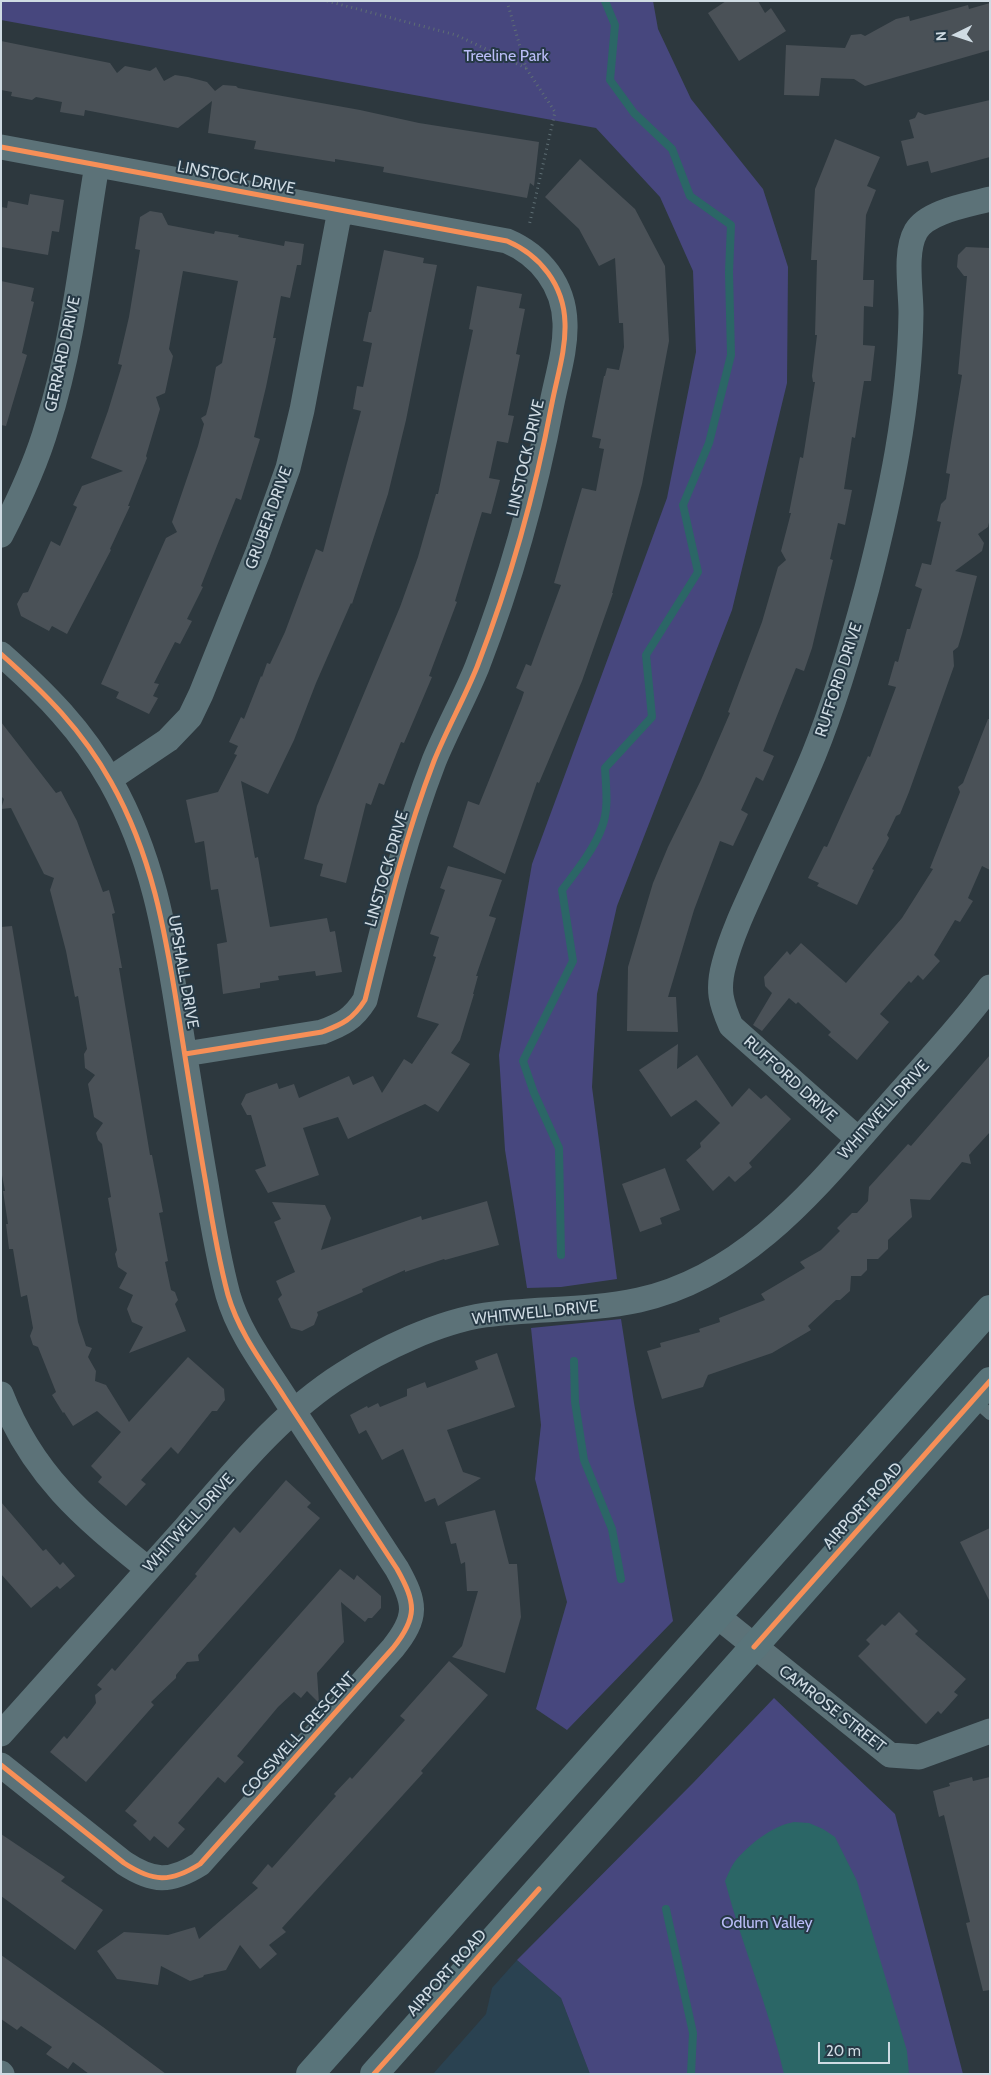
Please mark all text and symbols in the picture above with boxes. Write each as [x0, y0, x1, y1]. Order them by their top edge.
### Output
north arrow [931, 10, 981, 60]
text: N [932, 30, 950, 42]
park label: Treeline Park [463, 46, 549, 66]
street label: LINSTOCK DRIVE [175, 157, 297, 199]
street label: GERRARD DRIVE [41, 294, 85, 414]
street label: LINSTOCK DRIVE [503, 398, 549, 518]
street label: GRUBER DRIVE [242, 464, 296, 572]
street label: RUFFORD DRIVE [811, 620, 867, 740]
street label: LINSTOCK DRIVE [361, 809, 413, 929]
street label: UPSHALL DRIVE [164, 914, 202, 1030]
street label: RUFFORD DRIVE [739, 1032, 841, 1126]
street label: WHITWELL DRIVE [834, 1057, 934, 1163]
street label: WHITWELL DRIVE [471, 1297, 599, 1329]
street label: AIRPORT ROAD [819, 1459, 907, 1553]
street label: WHITWELL DRIVE [139, 1470, 239, 1576]
street label: CAMROSE STREET [775, 1661, 889, 1757]
street label: COGSWELL CRESCENT [238, 1668, 360, 1802]
park label: Odlum Valley [721, 1913, 813, 1933]
street label: AIRPORT ROAD [403, 1926, 491, 2020]
scale bar [821, 2032, 894, 2064]
text: 20 m [826, 2042, 861, 2060]

